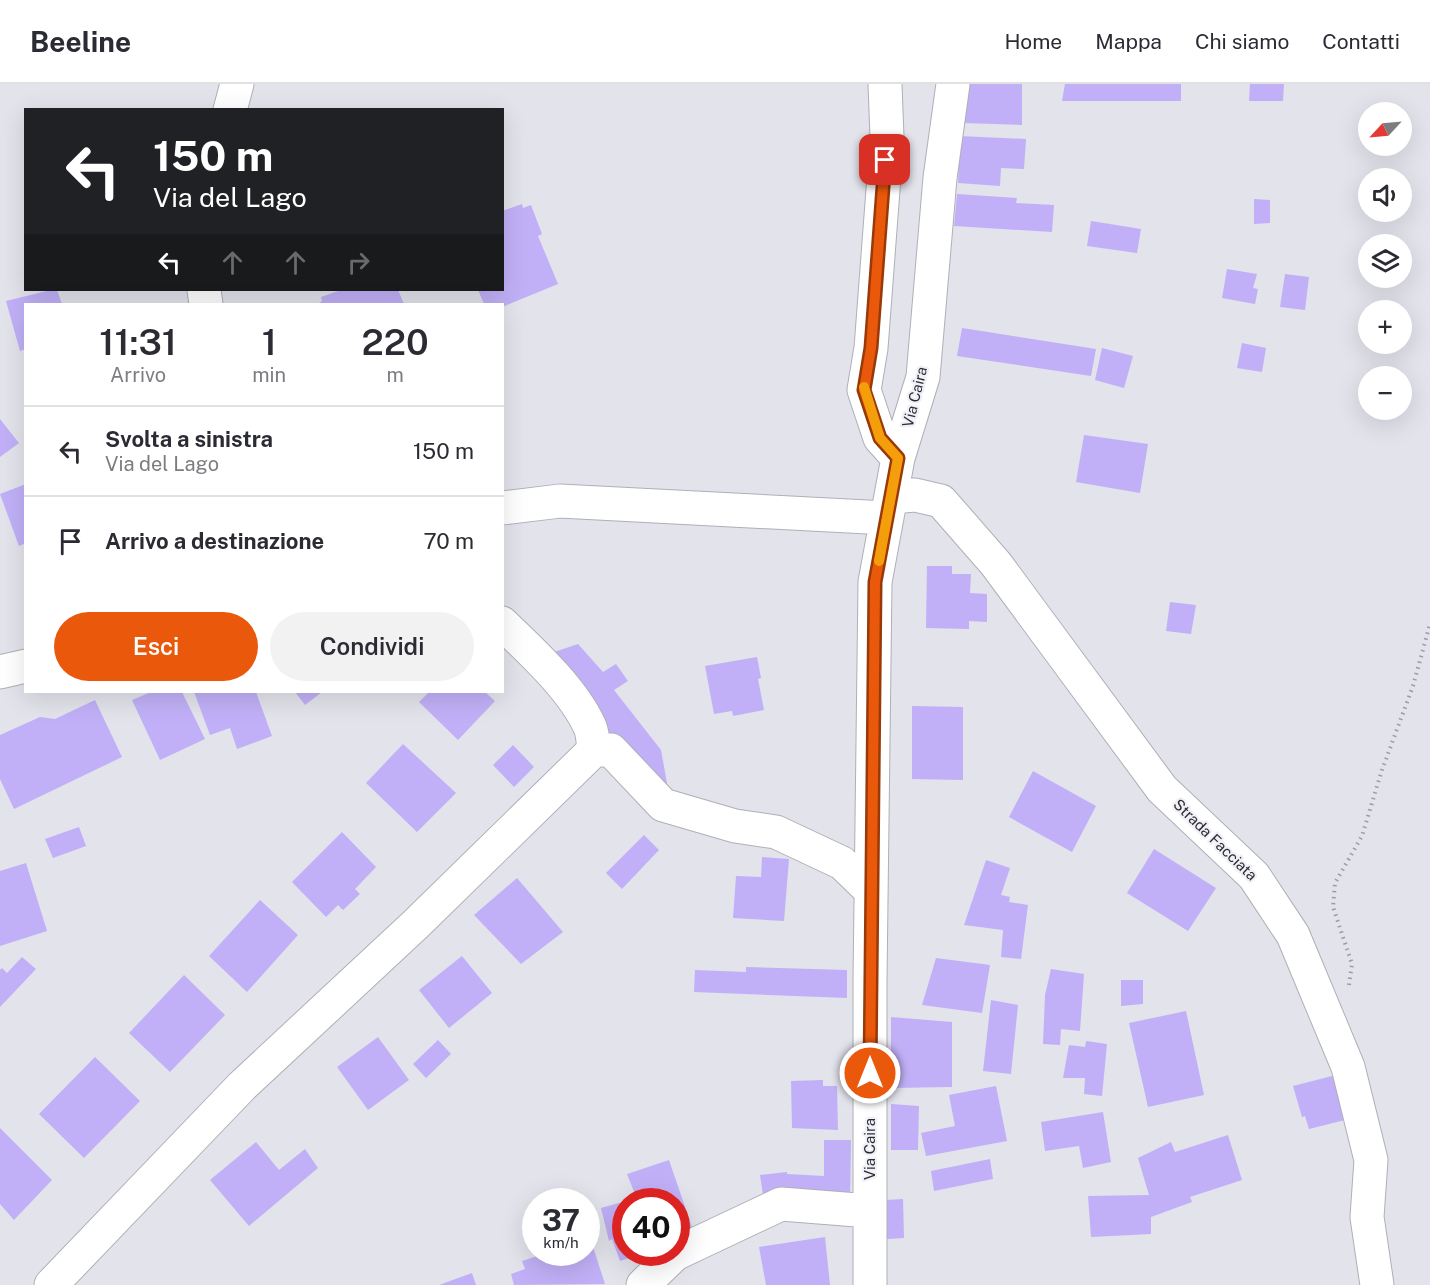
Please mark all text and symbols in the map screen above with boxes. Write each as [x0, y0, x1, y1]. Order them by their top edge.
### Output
text: Beeline [30, 25, 131, 58]
text: Home [1004, 29, 1062, 54]
text: Mappa [1095, 29, 1162, 54]
text: Chi siamo [1195, 29, 1289, 54]
text: Contatti [1322, 29, 1400, 54]
north arrow [1358, 102, 1412, 156]
map controls [1358, 102, 1412, 420]
text: 150 m [153, 131, 273, 180]
icon: left [54, 132, 132, 210]
pin [859, 134, 910, 185]
icon: arrive [868, 143, 901, 176]
button: sound [1358, 168, 1412, 222]
text: Via del Lago [153, 181, 307, 213]
button: layers [1358, 234, 1412, 288]
icon: left [153, 246, 186, 279]
icon: ahead [216, 246, 249, 279]
icon: ahead [279, 246, 312, 279]
icon: right [342, 246, 375, 279]
button: + [1358, 300, 1412, 354]
text: 11:31 [99, 321, 177, 363]
text: 1 [262, 321, 277, 363]
text: 220 [362, 321, 429, 363]
text: Arrivo [110, 363, 166, 387]
text: min [252, 363, 286, 387]
text: m [386, 363, 404, 387]
street label: Via Caira [899, 365, 930, 429]
button: − [1358, 366, 1412, 420]
text: Svolta a sinistra [105, 426, 273, 452]
icon: left [54, 435, 87, 468]
text: 150 m [413, 438, 474, 464]
text: Via del Lago [105, 452, 219, 476]
icon: arrive [54, 525, 87, 558]
text: Arrivo a destinazione [105, 528, 324, 554]
text: 70 m [423, 528, 474, 554]
button: Esci [54, 612, 258, 681]
button: Condividi [270, 612, 474, 681]
street label: Strada Facciata [1170, 796, 1261, 884]
position arrow [838, 1041, 902, 1105]
street label: Via Caira [861, 1118, 878, 1180]
speed limit sign: 40 [612, 1188, 690, 1266]
text: 37 [542, 1202, 580, 1238]
text: km/h [543, 1234, 579, 1251]

